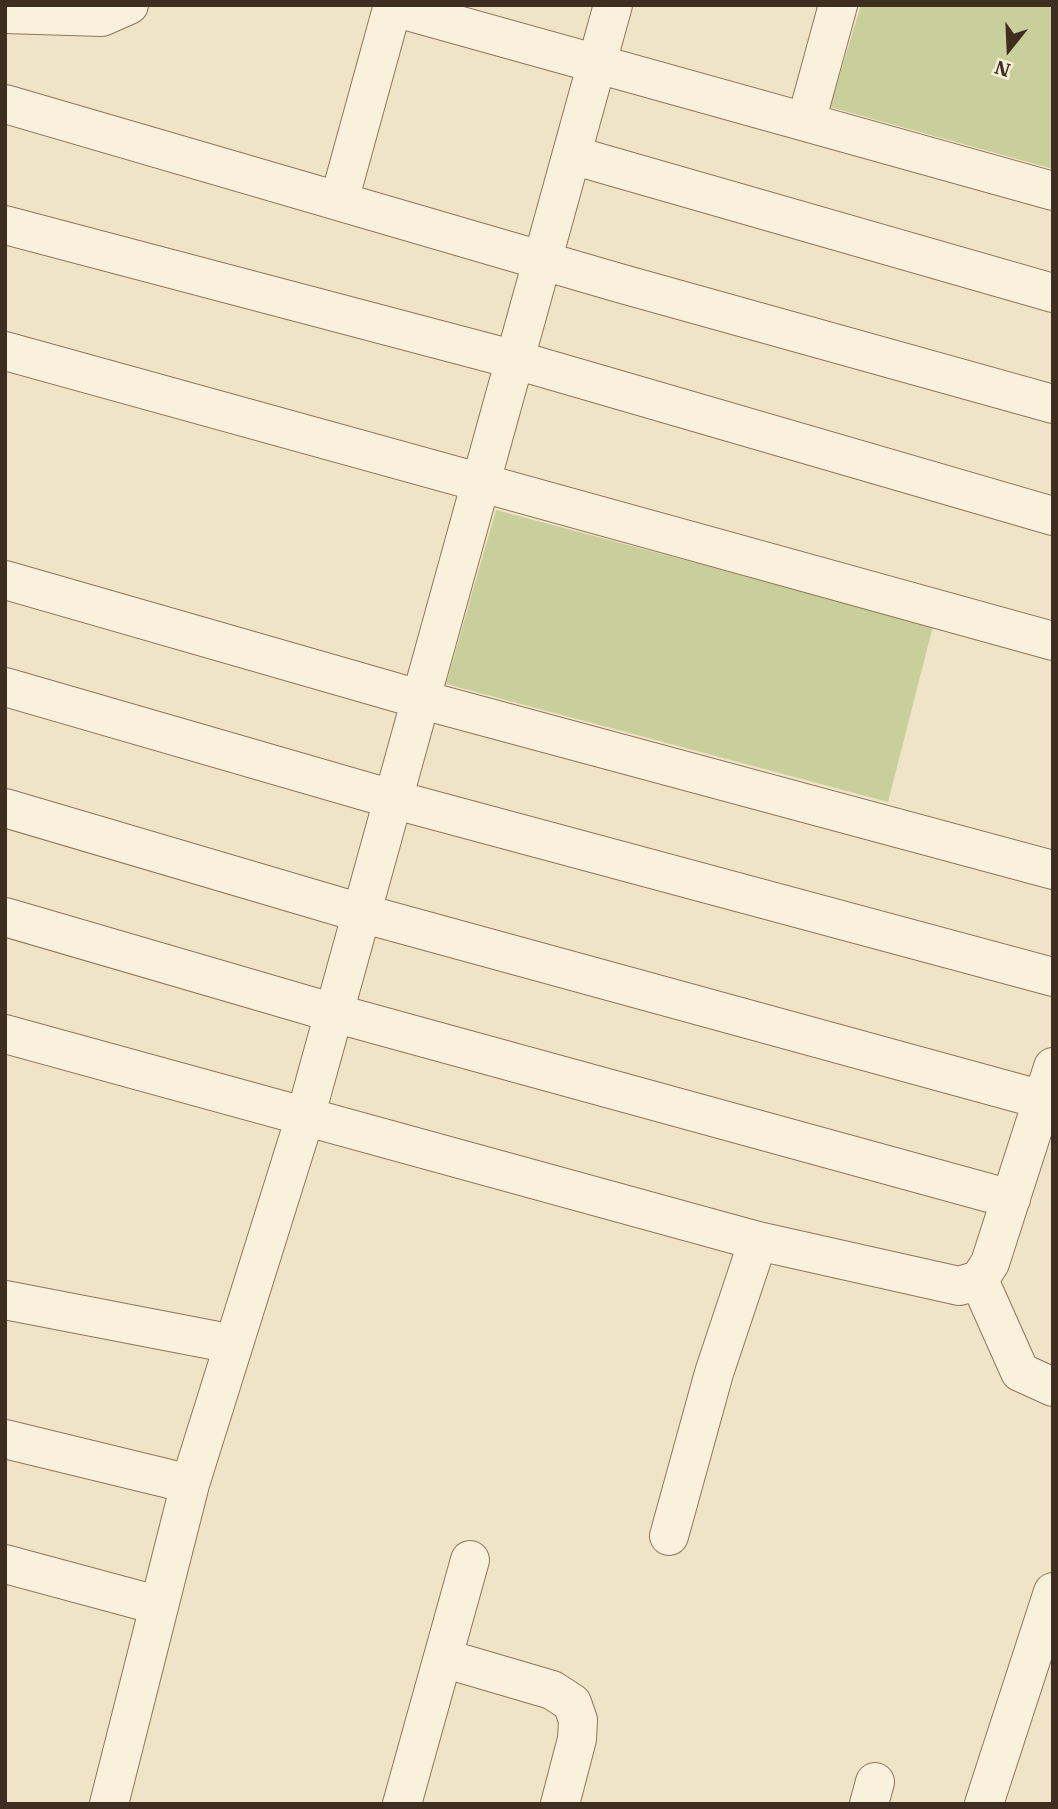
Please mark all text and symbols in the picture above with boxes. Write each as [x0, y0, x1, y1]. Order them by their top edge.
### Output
north arrow [974, 14, 1044, 84]
text: N [992, 55, 1013, 83]

